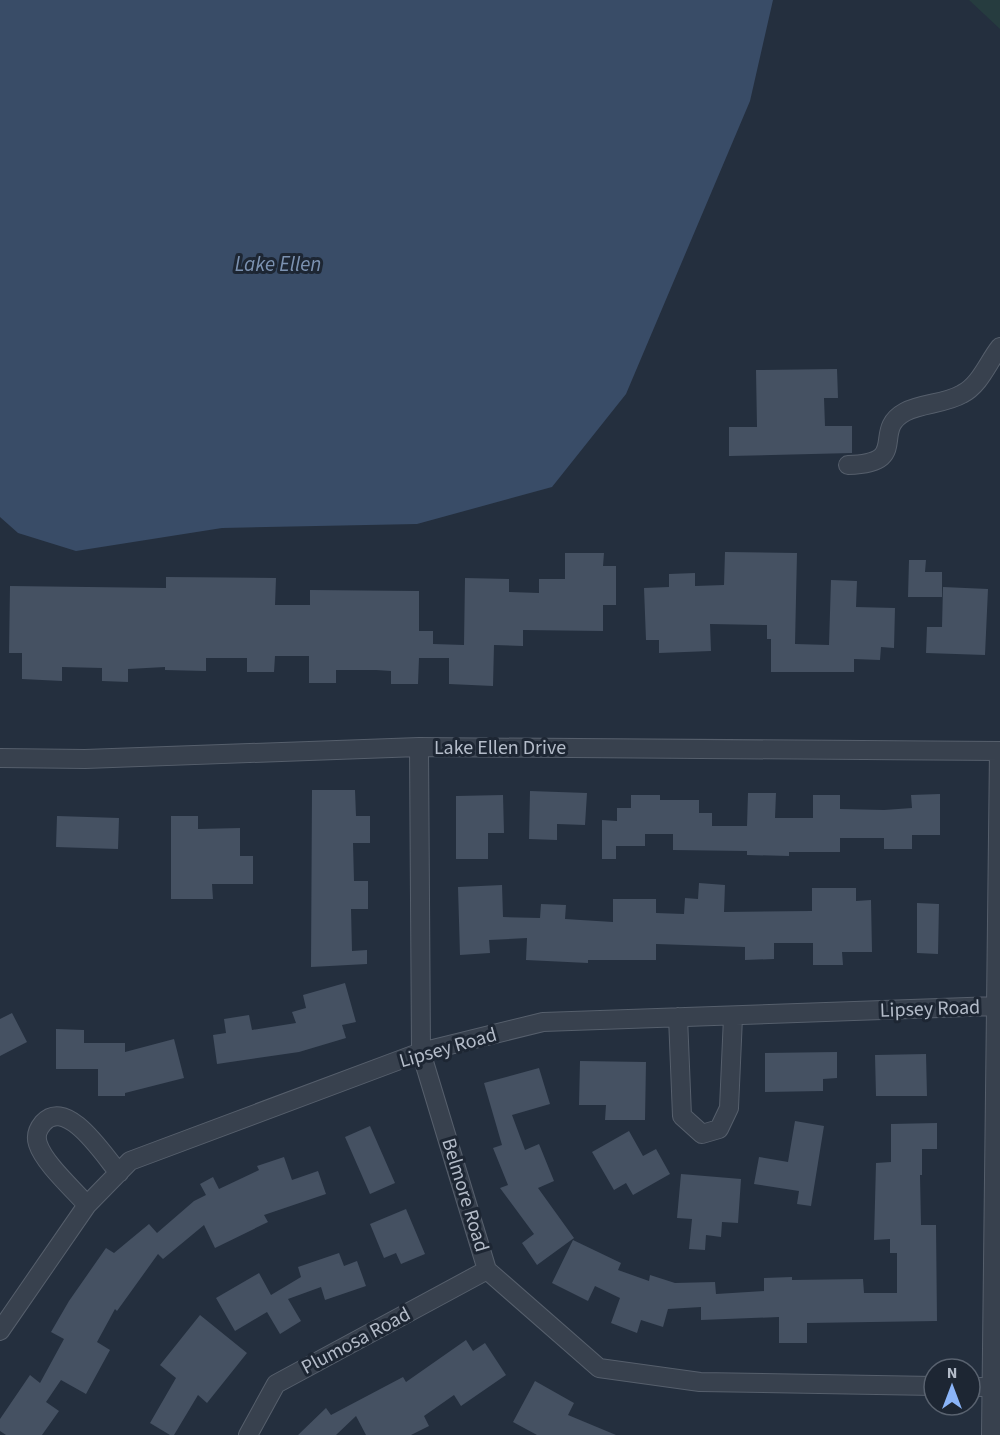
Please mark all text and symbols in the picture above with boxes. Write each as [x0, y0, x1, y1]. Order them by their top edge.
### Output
water label: Lake Ellen [235, 249, 321, 279]
street label: Lake Ellen Drive [434, 734, 566, 762]
street label: Lipsey Road [879, 993, 981, 1025]
street label: Lipsey Road [396, 1021, 500, 1075]
street label: Belmore Road [434, 1135, 496, 1255]
street label: Plumosa Road [296, 1300, 416, 1382]
north arrow [922, 1357, 982, 1417]
text: N [947, 1362, 957, 1384]

